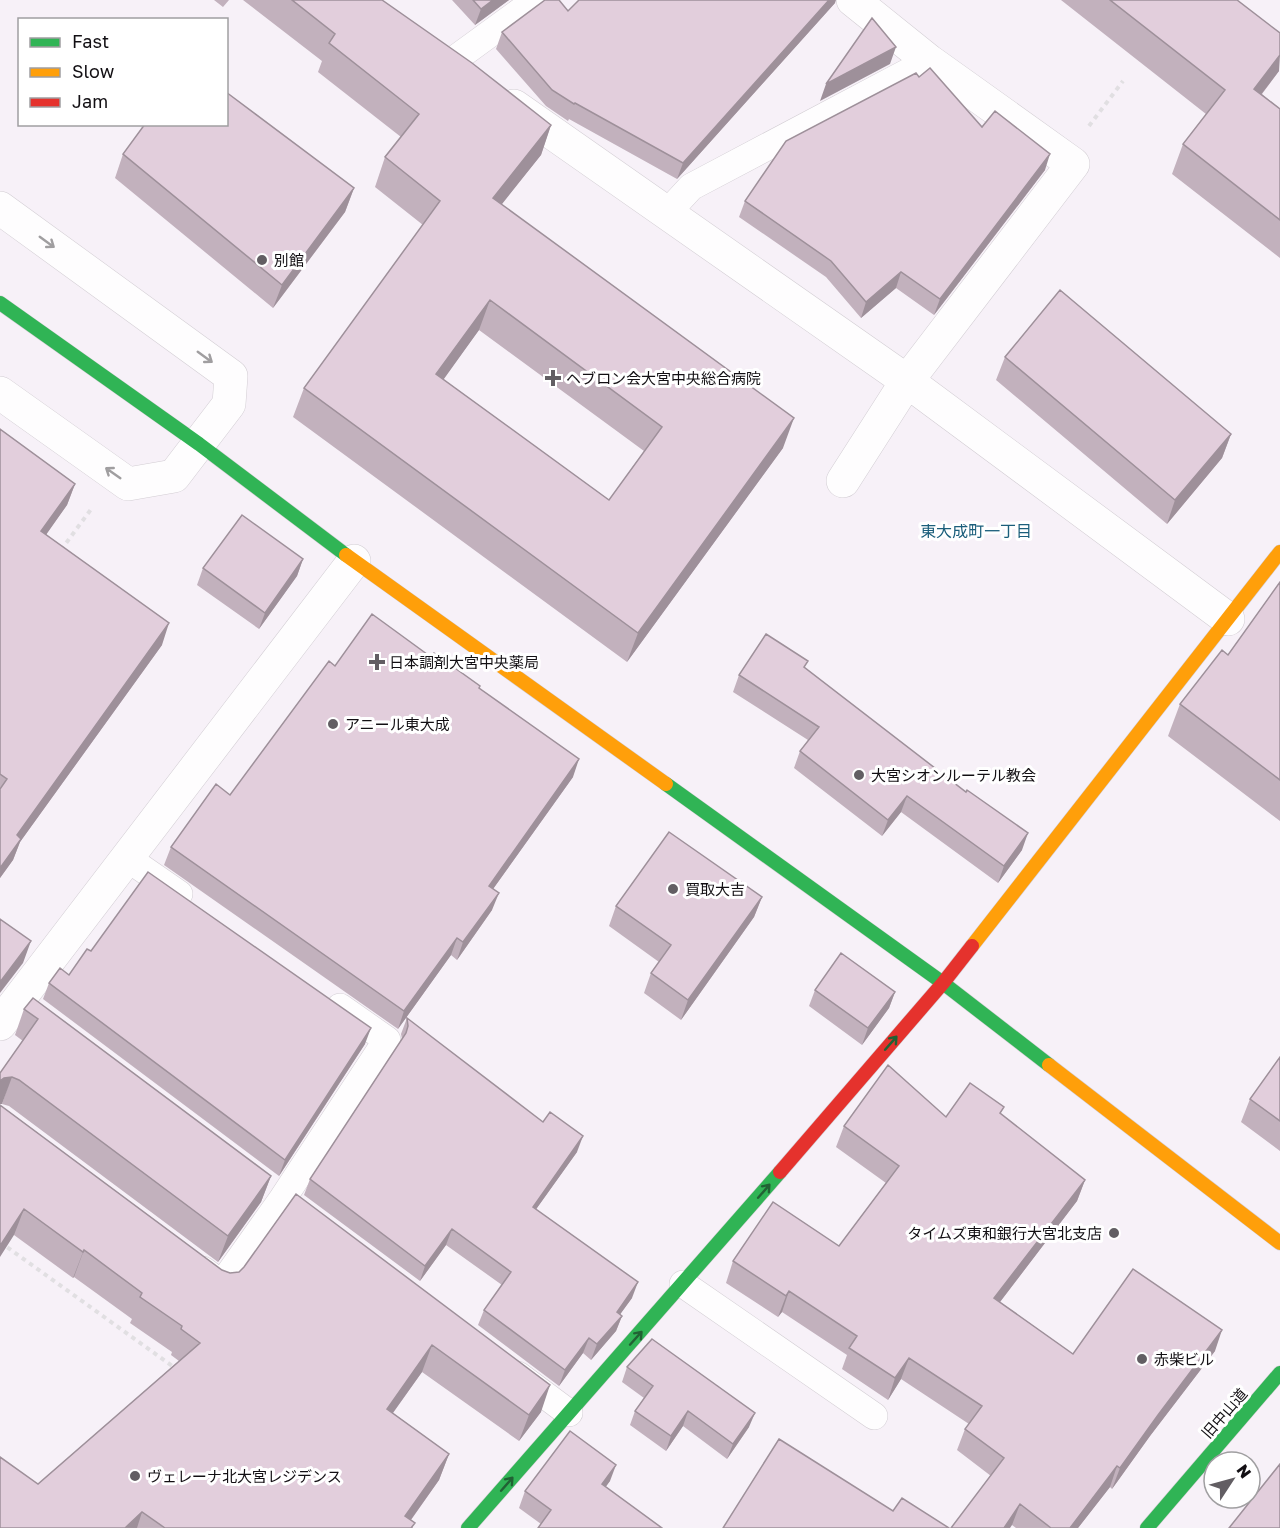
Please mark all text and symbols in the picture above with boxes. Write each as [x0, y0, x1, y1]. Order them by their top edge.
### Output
legend [18, 18, 228, 126]
text: Fast [72, 30, 109, 52]
text: Slow [72, 60, 115, 82]
text: Jam [72, 90, 108, 112]
one-way arrow [39, 236, 55, 248]
place label: 別館 [274, 251, 304, 269]
marker: 別館 [255, 253, 269, 267]
one-way arrow [196, 351, 212, 363]
marker: ヘブロン会大宮中央総合病院 [544, 369, 562, 387]
place label: ヘブロン会大宮中央総合病院 [566, 369, 761, 387]
one-way arrow [105, 467, 121, 479]
district label: 東大成町一丁目 [920, 521, 1032, 541]
place label: 日本調剤大宮中央薬局 [389, 653, 539, 671]
marker: 日本調剤大宮中央薬局 [370, 655, 384, 669]
place label: アニール東大成 [345, 715, 450, 733]
marker: アニール東大成 [326, 717, 340, 731]
place label: 大宮シオンルーテル教会 [871, 766, 1036, 784]
marker: 大宮シオンルーテル教会 [852, 768, 866, 782]
place label: 買取大吉 [685, 880, 745, 898]
marker: 買取大吉 [666, 882, 680, 896]
one-way arrow [884, 1036, 898, 1051]
one-way arrow [757, 1184, 771, 1199]
place label: タイムズ東和銀行大宮北支店 [907, 1224, 1102, 1242]
marker: タイムズ東和銀行大宮北支店 [1107, 1226, 1121, 1240]
one-way arrow [629, 1330, 643, 1345]
place label: 赤柴ビル [1154, 1350, 1214, 1368]
marker: 赤柴ビル [1135, 1352, 1149, 1366]
street label: 旧中山道 [1198, 1384, 1250, 1442]
north arrow [1202, 1450, 1262, 1510]
text: N [1232, 1460, 1256, 1482]
place label: ヴェレーナ北大宮レジデンス [147, 1467, 342, 1485]
marker: ヴェレーナ北大宮レジデンス [128, 1469, 142, 1483]
one-way arrow [500, 1477, 514, 1492]

